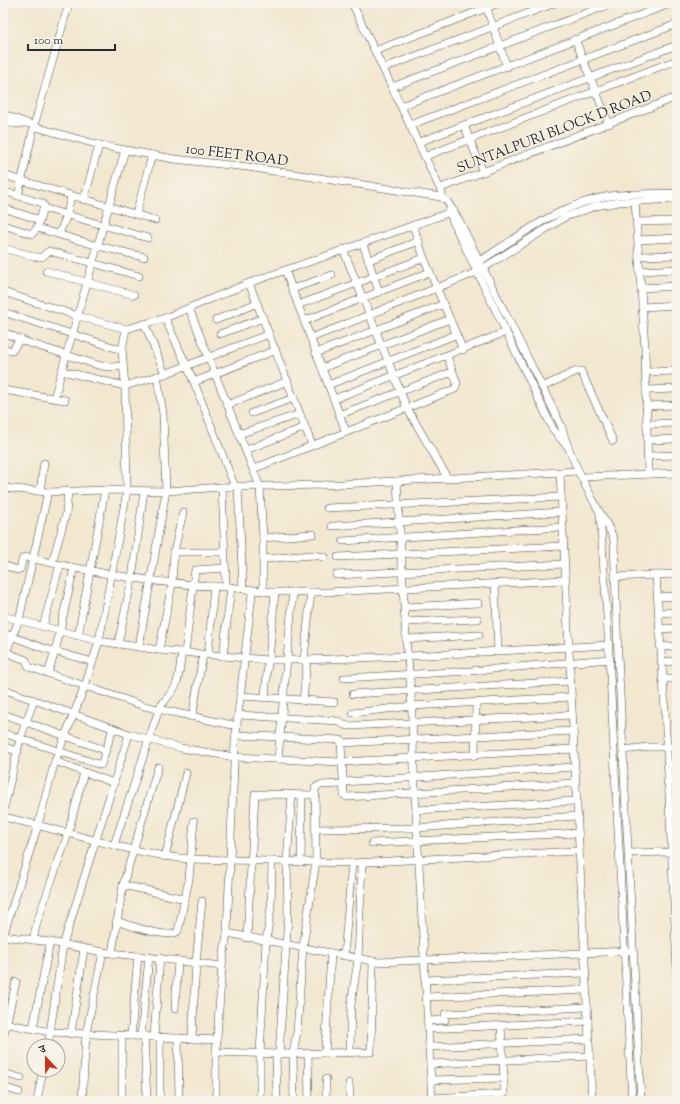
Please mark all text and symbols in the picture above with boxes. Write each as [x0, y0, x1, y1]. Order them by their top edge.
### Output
scale bar [28, 26, 115, 52]
text: 100 m [34, 32, 63, 50]
street label: SUNTALPURI BLOCK D ROAD [454, 86, 655, 179]
street label: 100 FEET ROAD [184, 140, 289, 172]
north arrow [26, 1038, 66, 1078]
text: उ [36, 1041, 50, 1058]

